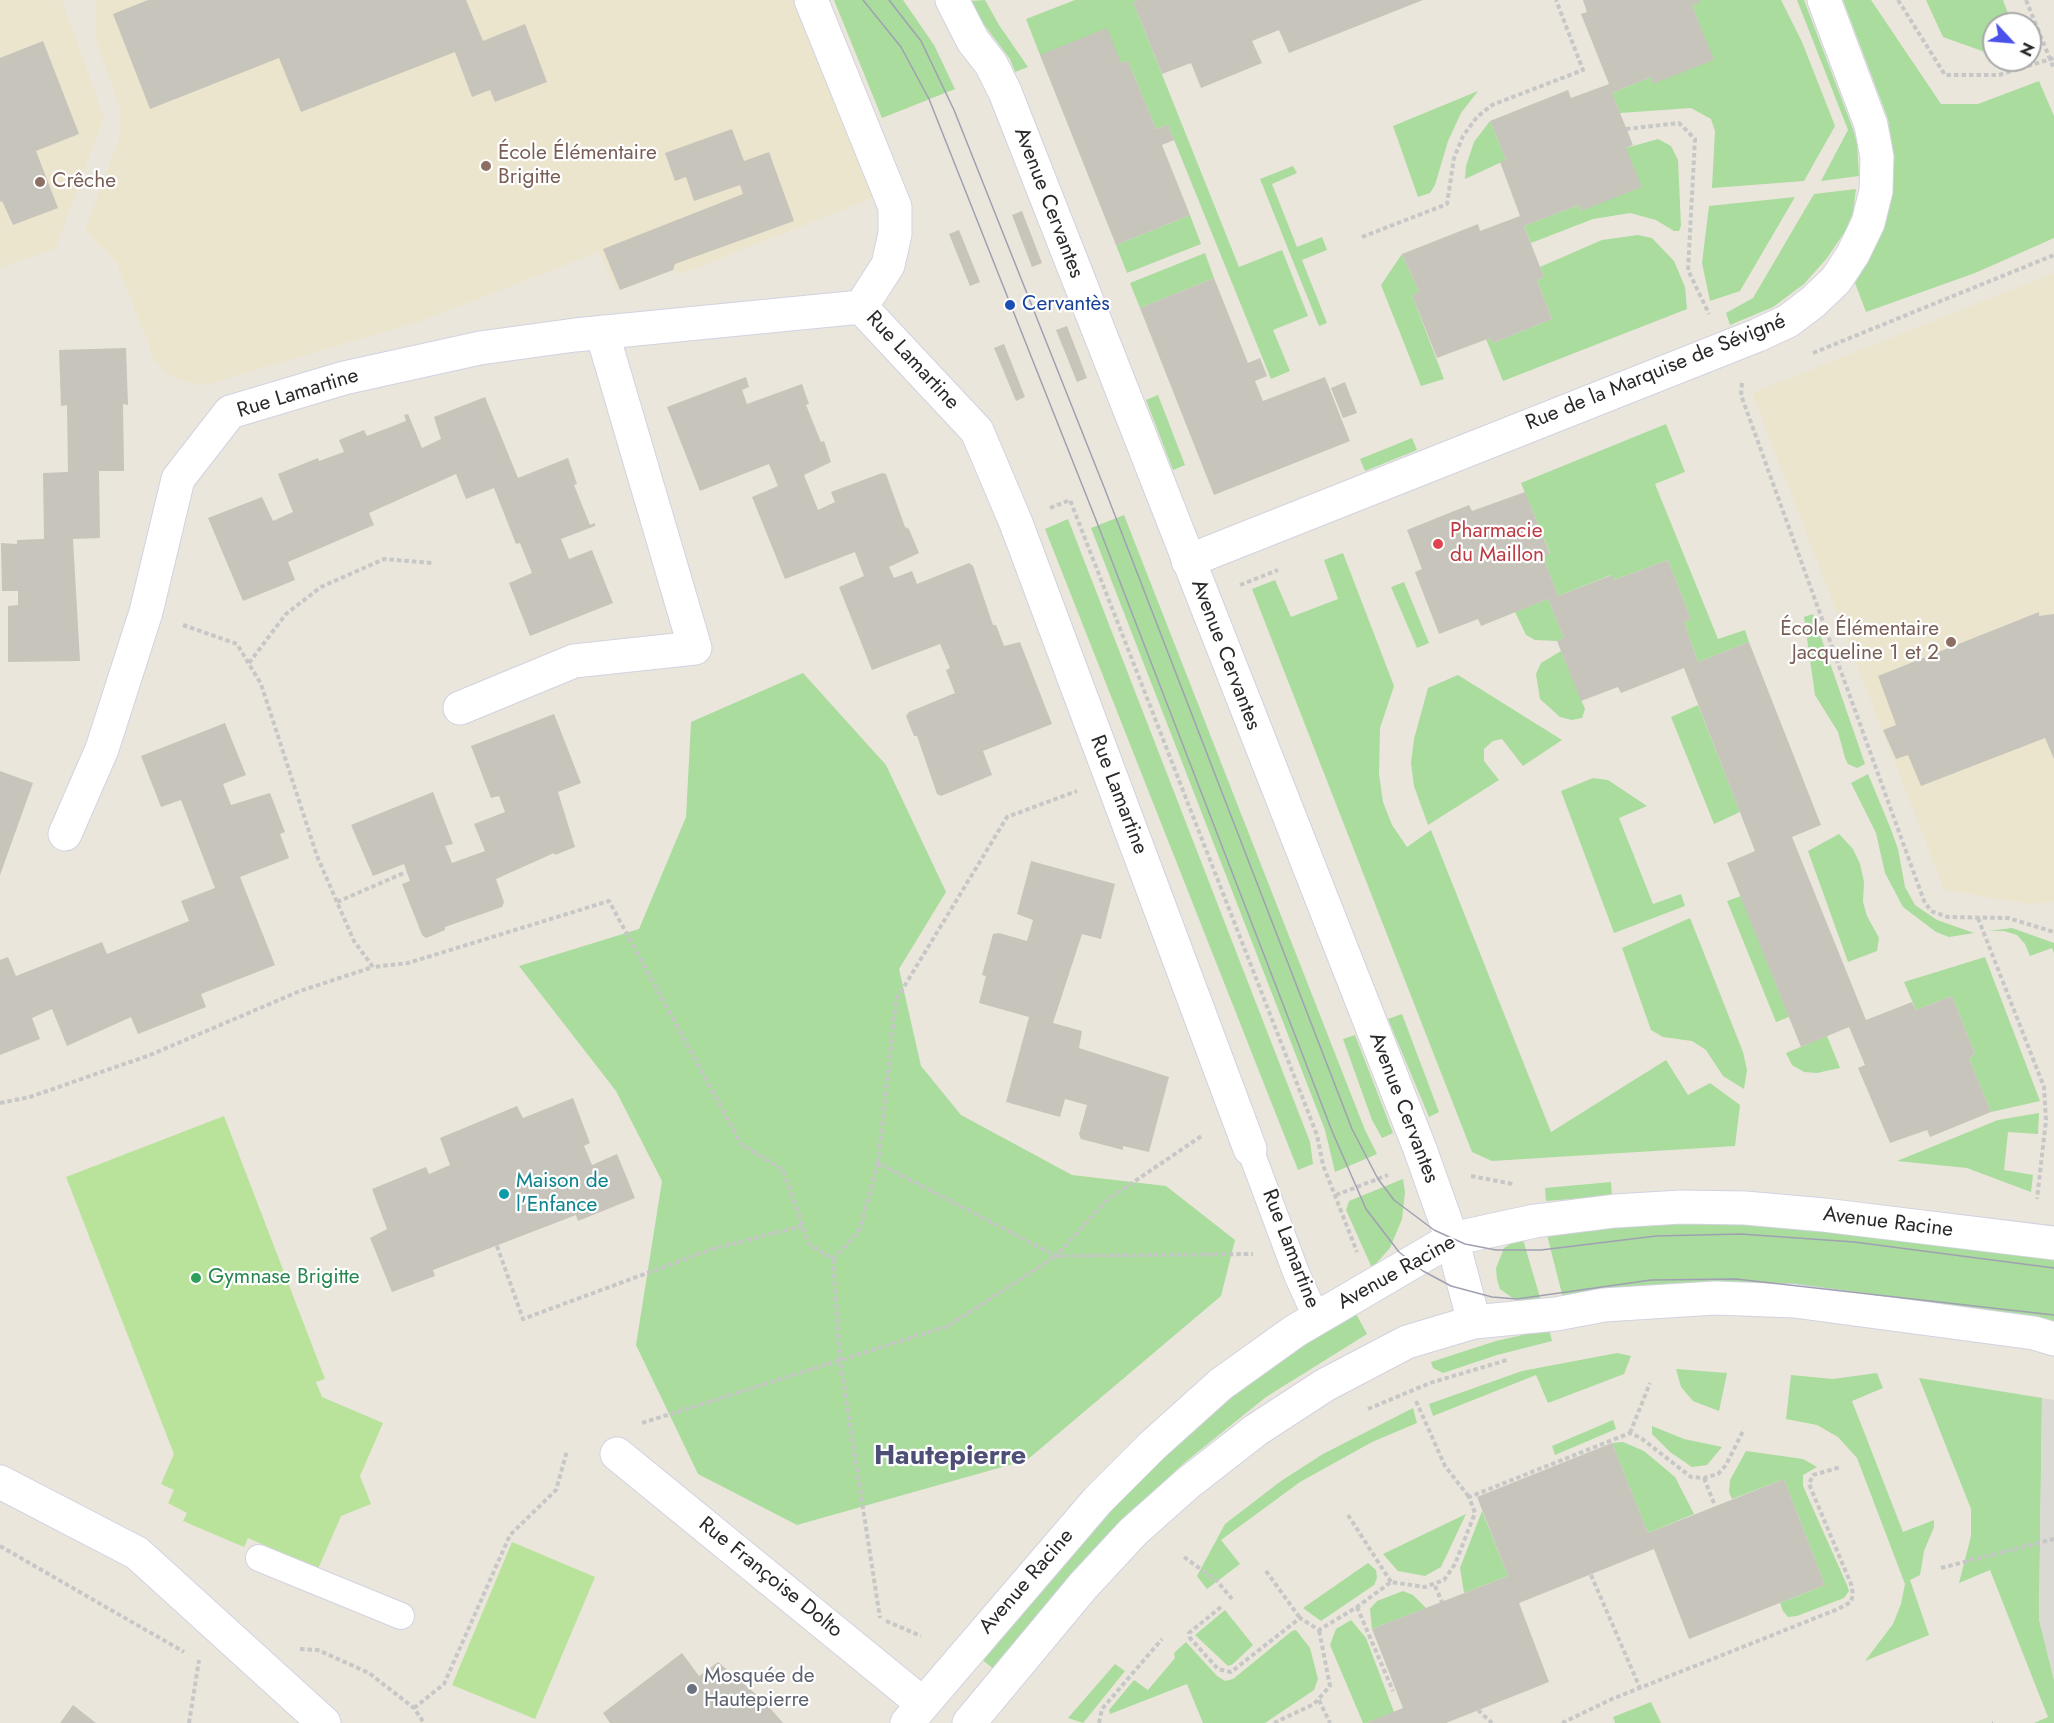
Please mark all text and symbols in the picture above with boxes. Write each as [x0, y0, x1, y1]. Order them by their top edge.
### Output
north arrow [1982, 12, 2042, 72]
text: N [2014, 38, 2040, 60]
street label: Avenue Cervantes [1008, 124, 1088, 282]
place label: École Élémentaire Brigitte [498, 141, 657, 191]
marker: École Élémentaire Brigitte [479, 159, 493, 173]
place label: Crêche [52, 169, 116, 195]
marker: Crêche [33, 175, 47, 189]
place label: Cervantès [1022, 292, 1110, 318]
marker: Cervantès [1003, 298, 1017, 312]
street label: Rue Lamartine [860, 307, 964, 415]
street label: Rue de la Marquise de Sévigné [1522, 309, 1790, 437]
street label: Rue Lamartine [234, 364, 362, 424]
place label: Pharmacie du Maillon [1450, 519, 1544, 569]
marker: Pharmacie du Maillon [1431, 537, 1445, 551]
street label: Avenue Cervantes [1185, 576, 1265, 734]
place label: École Élémentaire Jacqueline 1 et 2 [1780, 617, 1939, 667]
marker: École Élémentaire Jacqueline 1 et 2 [1944, 635, 1958, 649]
street label: Rue Lamartine [1084, 732, 1152, 858]
street label: Avenue Cervantes [1363, 1029, 1443, 1187]
place label: Maison de l'Enfance [516, 1169, 609, 1219]
street label: Rue Lamartine [1256, 1186, 1324, 1312]
marker: Maison de l'Enfance [497, 1187, 511, 1201]
street label: Avenue Racine [1821, 1203, 1955, 1243]
street label: Avenue Racine [1334, 1230, 1460, 1316]
place label: Gymnase Brigitte [208, 1265, 360, 1291]
marker: Gymnase Brigitte [189, 1271, 203, 1285]
district label: Hautepierre [874, 1441, 1026, 1473]
street label: Rue Françoise Dolto [693, 1512, 847, 1644]
street label: Avenue Racine [975, 1524, 1079, 1640]
place label: Mosquée de Hautepierre [704, 1664, 815, 1714]
marker: Mosquée de Hautepierre [685, 1682, 699, 1696]

